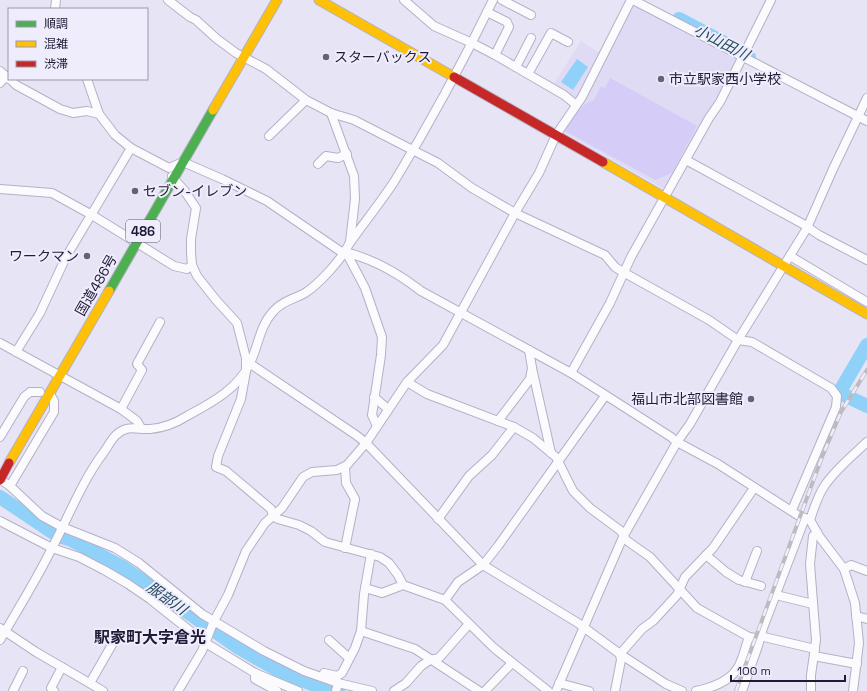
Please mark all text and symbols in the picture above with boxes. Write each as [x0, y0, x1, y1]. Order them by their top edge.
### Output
legend [8, 8, 148, 80]
text: 順調 [44, 16, 68, 32]
water label: 小山田川 [691, 20, 755, 65]
text: 混雑 [44, 36, 68, 52]
place label: スターバックス [334, 48, 431, 66]
marker: スターバックス [321, 52, 331, 62]
text: 渋滞 [44, 56, 68, 72]
place label: 市立駅家西小学校 [669, 70, 781, 88]
marker: 市立駅家西小学校 [656, 74, 666, 84]
place label: セブン-イレブン [143, 182, 247, 200]
marker: セブン-イレブン [130, 186, 140, 196]
road number: 486 [126, 220, 160, 242]
place label: ワークマン [9, 247, 79, 265]
street label: 国道486号 [71, 251, 121, 319]
marker: ワークマン [82, 251, 92, 261]
place label: 福山市北部図書館 [631, 390, 743, 408]
marker: 福山市北部図書館 [746, 394, 756, 404]
water label: 服部川 [143, 577, 193, 620]
district label: 駅家町大字倉光 [94, 627, 206, 648]
scale bar [731, 657, 845, 683]
text: 100 m [737, 663, 771, 679]

